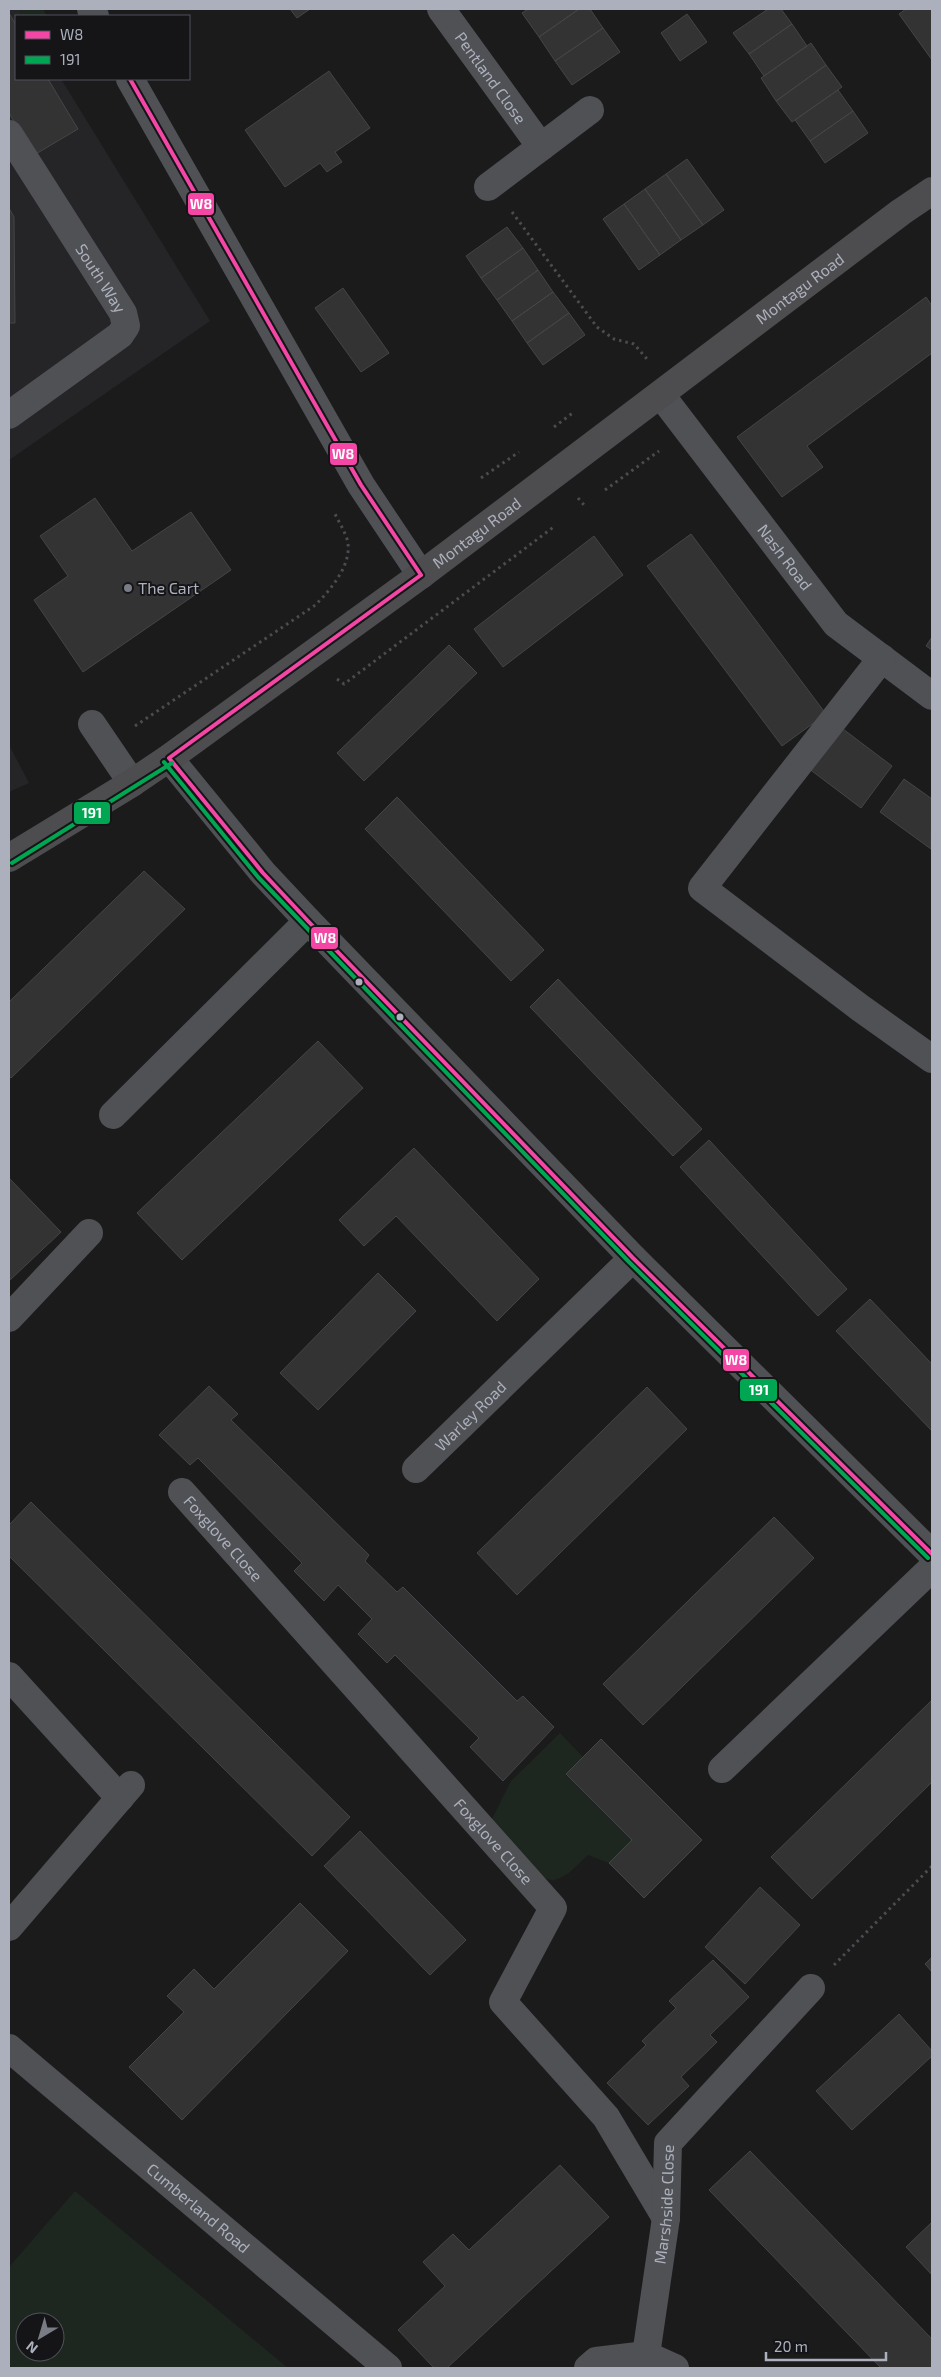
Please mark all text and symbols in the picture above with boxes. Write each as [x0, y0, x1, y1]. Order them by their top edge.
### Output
legend [15, 15, 190, 80]
text: W8 [60, 25, 83, 43]
street label: Pentland Close [452, 28, 531, 127]
text: 191 [60, 50, 81, 68]
line badge: W8 [187, 192, 215, 216]
text: W8 [190, 195, 212, 212]
street label: South Way [72, 240, 131, 317]
street label: Montagu Road [751, 249, 847, 328]
line badge: W8 [329, 442, 358, 466]
text: W8 [332, 445, 354, 462]
street label: Montagu Road [428, 493, 524, 572]
street label: Nash Road [754, 520, 816, 594]
place label: The Cart [138, 578, 199, 597]
marker: The Cart [122, 582, 134, 594]
line badge: 191 [73, 801, 111, 825]
text: 191 [82, 804, 102, 821]
line badge: W8 [310, 926, 339, 950]
text: W8 [314, 929, 336, 946]
unlabelled marker [354, 977, 364, 987]
unlabelled marker [395, 1012, 405, 1022]
line badge: W8 [722, 1348, 750, 1372]
text: W8 [725, 1351, 747, 1368]
street label: Warley Road [431, 1377, 510, 1455]
line badge: 191 [739, 1378, 778, 1402]
text: 191 [749, 1381, 769, 1398]
street label: Foxglove Close [180, 1491, 267, 1585]
street label: Foxglove Close [451, 1794, 537, 1888]
street label: Marshside Close [649, 2144, 677, 2265]
street label: Cumberland Road [143, 2159, 254, 2256]
north arrow [15, 2312, 65, 2362]
scale bar [766, 2330, 886, 2362]
text: 20 m [774, 2337, 808, 2355]
text: N [22, 2338, 41, 2357]

